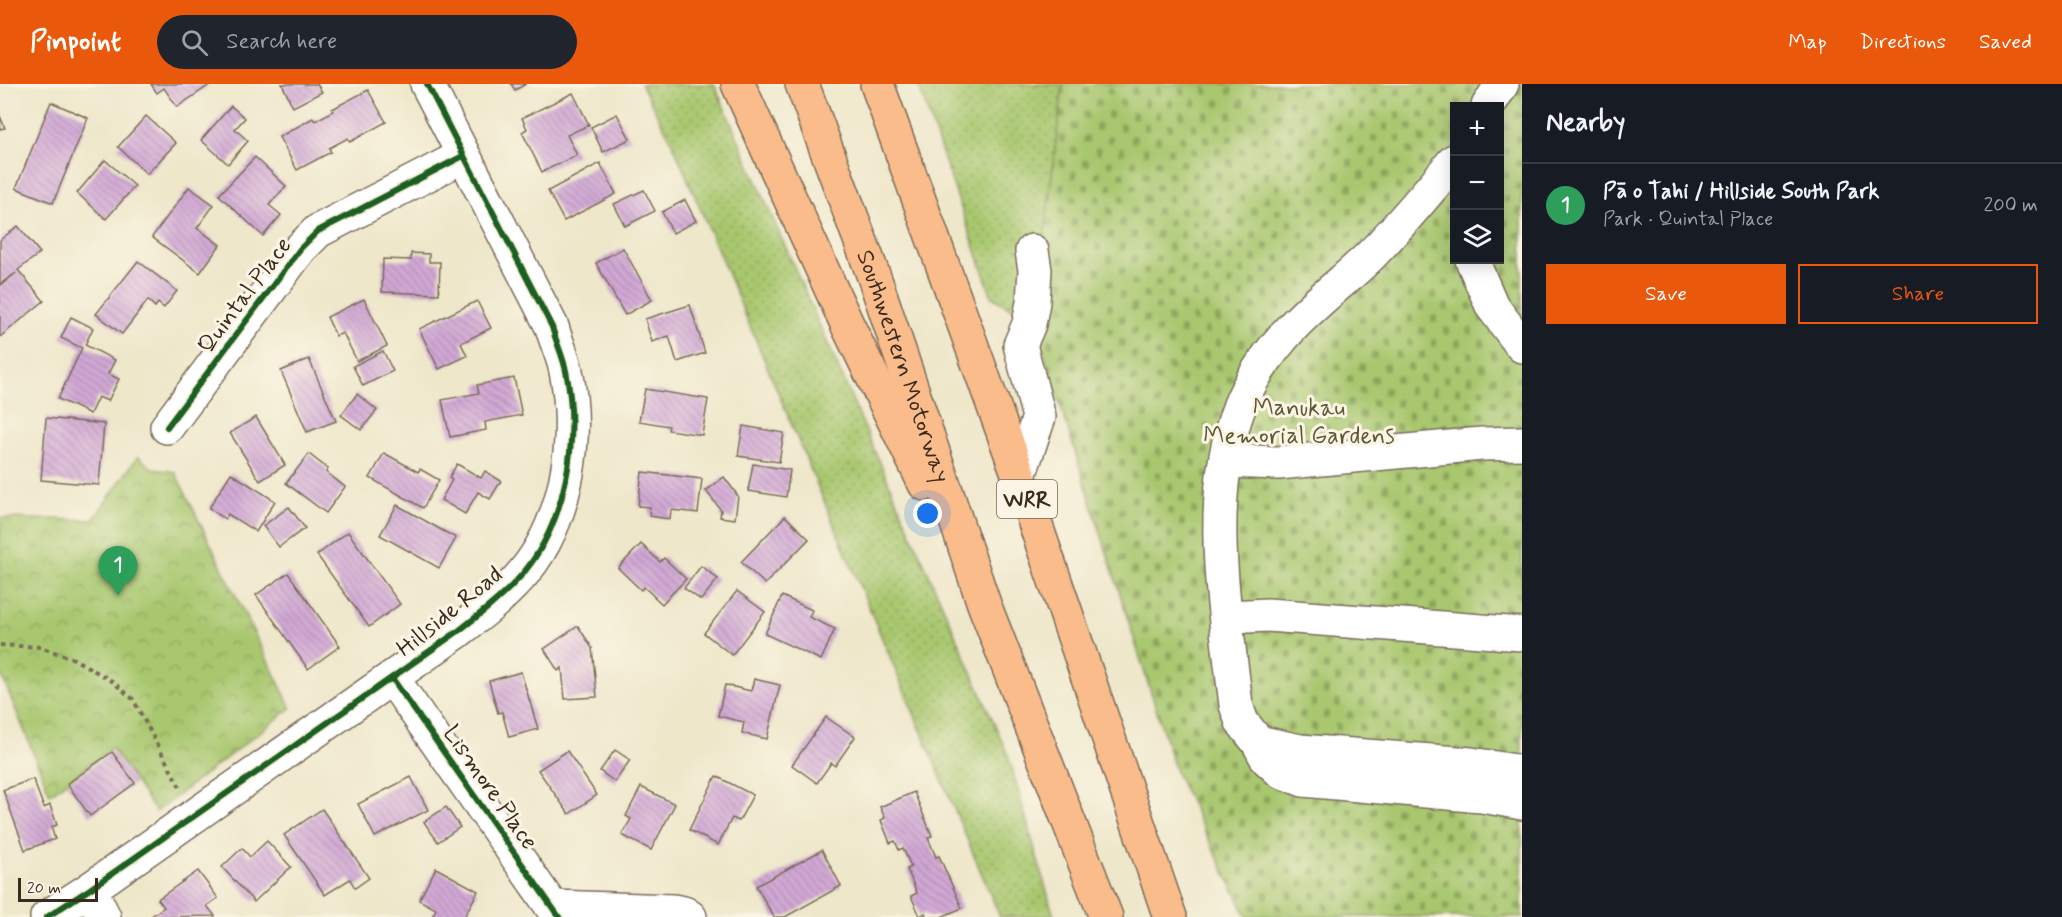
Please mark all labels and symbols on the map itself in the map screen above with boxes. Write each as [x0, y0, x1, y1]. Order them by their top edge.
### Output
street label: Quintal Place [191, 231, 299, 360]
street label: Southwestern Motorway [848, 246, 956, 487]
park label: Manukau Memorial Gardens [1203, 393, 1395, 452]
road number: WRR [997, 480, 1057, 518]
your location [913, 499, 942, 528]
pin: 1 [98, 546, 138, 596]
street label: Hillside Road [390, 560, 509, 664]
street label: Lismore Place [435, 719, 544, 856]
scale bar [18, 875, 98, 902]

